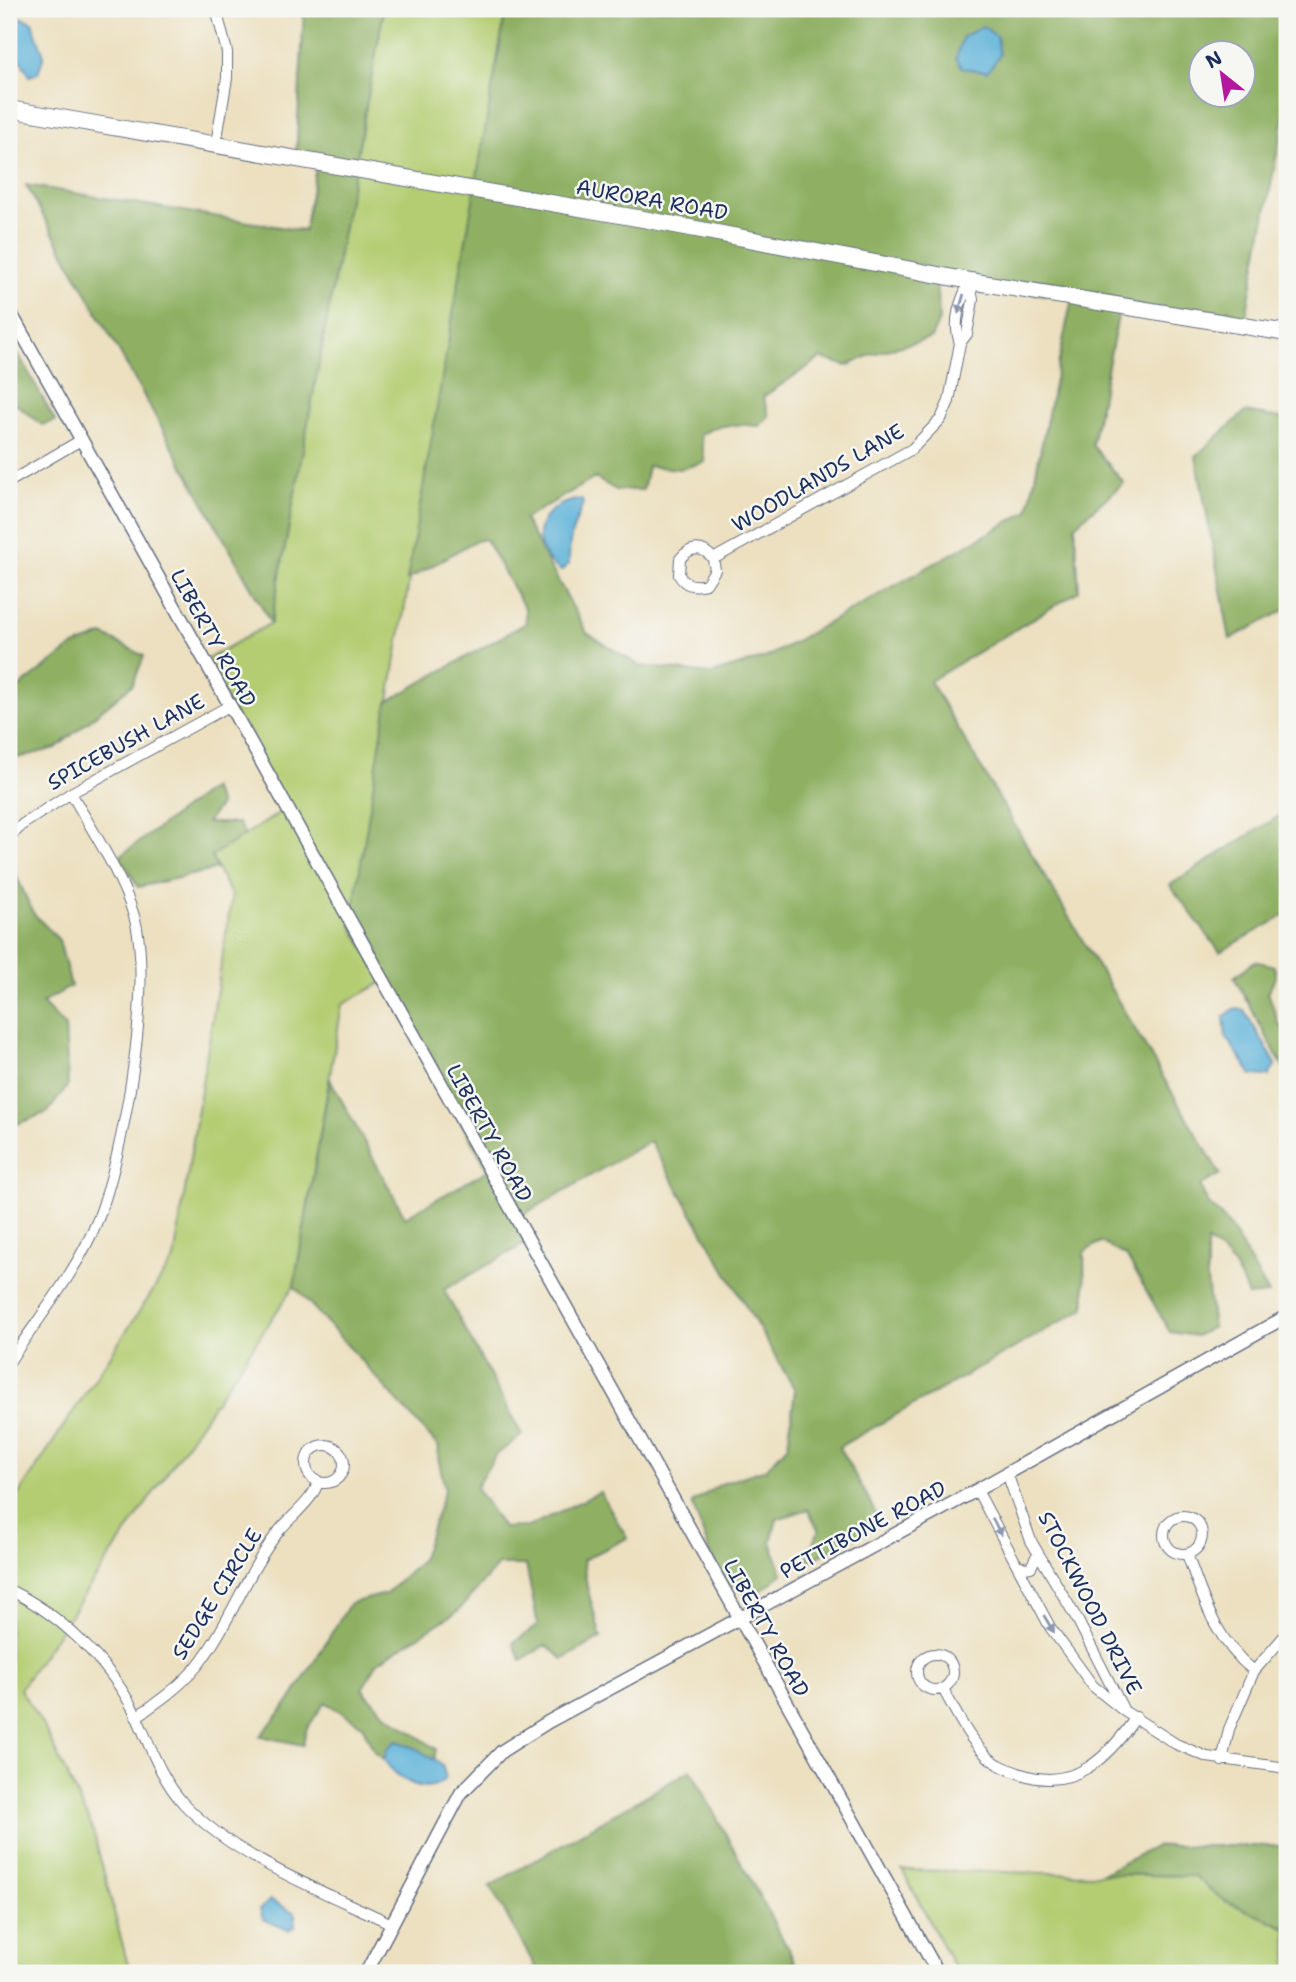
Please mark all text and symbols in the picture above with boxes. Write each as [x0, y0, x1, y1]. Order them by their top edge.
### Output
north arrow [1188, 38, 1258, 108]
text: N [1201, 45, 1227, 74]
street label: AURORA ROAD [574, 173, 730, 227]
one-way arrow [955, 293, 966, 315]
street label: WOODLANDS LANE [727, 417, 909, 539]
street label: LIBERTY ROAD [164, 564, 262, 712]
street label: SPICEBUSH LANE [42, 687, 210, 797]
street label: LIBERTY ROAD [440, 1059, 538, 1207]
street label: PETTIBONE ROAD [775, 1474, 951, 1586]
street label: STOCKWOOD DRIVE [1032, 1506, 1148, 1700]
one-way arrow [991, 1517, 1003, 1537]
street label: SEDGE CIRCLE [165, 1523, 269, 1665]
street label: LIBERTY ROAD [717, 1554, 815, 1702]
one-way arrow [1043, 1615, 1055, 1634]

